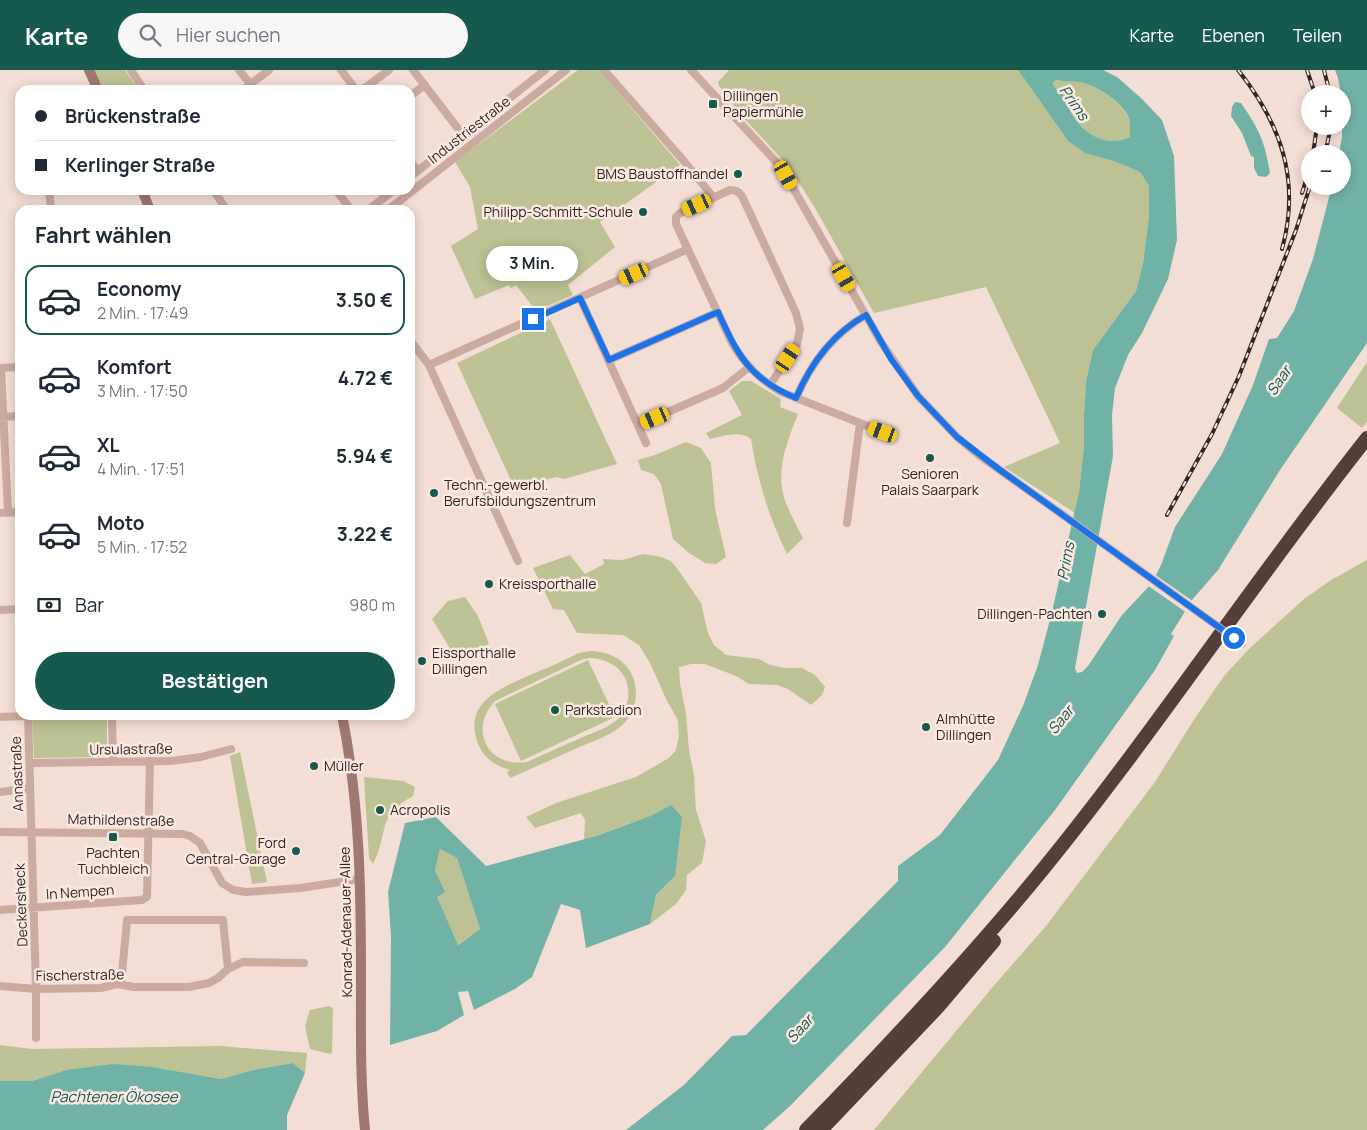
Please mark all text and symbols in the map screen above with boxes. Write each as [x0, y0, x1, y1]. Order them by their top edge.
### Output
search box [118, 13, 468, 58]
text: Karte [25, 19, 88, 52]
icon: search [136, 21, 164, 49]
text: Hier suchen [176, 22, 280, 48]
text: Karte [1130, 23, 1174, 47]
text: Ebenen [1202, 23, 1265, 47]
text: Teilen [1293, 23, 1342, 47]
water label: Prims [1055, 81, 1095, 125]
map controls [1301, 85, 1351, 195]
button: + [1301, 85, 1351, 135]
place label: Dillingen Papiermühle [723, 86, 804, 121]
street label: Industriestraße [424, 91, 514, 168]
marker: Dillingen Papiermühle [707, 98, 719, 110]
text: Brückenstraße [65, 103, 201, 129]
button: − [1301, 145, 1351, 195]
text: Kerlinger Straße [65, 152, 215, 178]
car [772, 158, 799, 192]
place label: BMS Baustoffhandel [597, 164, 728, 183]
marker: BMS Baustoffhandel [732, 168, 744, 180]
car [680, 192, 713, 218]
place label: Philipp-Schmitt-Schule [483, 202, 633, 221]
marker: Philipp-Schmitt-Schule [637, 206, 649, 218]
text: Fahrt wählen [35, 220, 172, 250]
callout: 3 Min. [487, 246, 579, 282]
text: 3 Min. [509, 252, 555, 274]
car [830, 260, 857, 294]
car [617, 261, 650, 287]
text: Economy [97, 276, 181, 302]
icon: car [37, 278, 82, 323]
text: 3.50 € [336, 287, 393, 313]
text: 2 Min. · 17:49 [97, 302, 188, 324]
route end [522, 308, 544, 330]
car [773, 341, 802, 375]
text: Komfort [97, 354, 172, 380]
icon: car [37, 356, 82, 401]
water label: Saar [1261, 360, 1297, 400]
text: 4.72 € [338, 365, 393, 391]
text: 3 Min. · 17:50 [97, 380, 188, 402]
car [638, 405, 671, 431]
car [866, 420, 899, 444]
text: XL [97, 432, 120, 458]
icon: car [37, 434, 82, 479]
text: 5.94 € [336, 443, 393, 469]
marker: Senioren Palais Saarpark [924, 452, 936, 464]
text: 4 Min. · 17:51 [97, 458, 185, 480]
place label: Senioren Palais Saarpark [881, 464, 980, 499]
place label: Techn.-gewerbl. Berufsbildungszentrum [444, 475, 596, 510]
marker: Techn.-gewerbl. Berufsbildungszentrum [428, 487, 440, 499]
text: Moto [97, 510, 144, 536]
icon: car [37, 512, 82, 557]
text: 3.22 € [337, 521, 393, 547]
text: 5 Min. · 17:52 [97, 536, 187, 558]
water label: Prims [1052, 539, 1079, 582]
place label: Kreissporthalle [499, 574, 596, 593]
marker: Kreissporthalle [483, 578, 495, 590]
icon: cash [35, 591, 63, 619]
text: Bar [75, 592, 104, 618]
text: 980 m [349, 594, 395, 616]
place label: Dillingen-Pachten [977, 604, 1092, 623]
marker: Dillingen-Pachten [1096, 608, 1108, 620]
route start [1223, 627, 1245, 649]
place label: Eissporthalle Dillingen [432, 643, 516, 678]
button: Bestätigen [35, 652, 395, 710]
marker: Eissporthalle Dillingen [416, 655, 428, 667]
water label: Saar [1043, 699, 1080, 738]
place label: Parkstadion [565, 700, 642, 719]
marker: Parkstadion [549, 704, 561, 716]
place label: Almhütte Dillingen [936, 709, 995, 744]
marker: Almhütte Dillingen [920, 721, 932, 733]
street label: Annastraße [6, 736, 27, 812]
street label: Ursulastraße [89, 738, 173, 759]
place label: Müller [324, 756, 364, 775]
marker: Müller [308, 760, 320, 772]
place label: Acropolis [390, 800, 450, 819]
marker: Acropolis [374, 804, 386, 816]
street label: Mathildenstraße [68, 809, 174, 830]
marker: Pachten Tuchbleich [107, 831, 119, 843]
place label: Ford Central-Garage [186, 833, 286, 868]
place label: Pachten Tuchbleich [77, 843, 149, 878]
marker: Ford Central-Garage [290, 845, 302, 857]
street label: Konrad-Adenauer-Allee [335, 846, 356, 998]
street label: Deckersheck [10, 862, 31, 947]
street label: In Nempen [45, 880, 115, 903]
street label: Fischerstraße [35, 964, 125, 985]
water label: Saar [781, 1008, 820, 1047]
water label: Pachtener Ökosee [51, 1086, 179, 1107]

